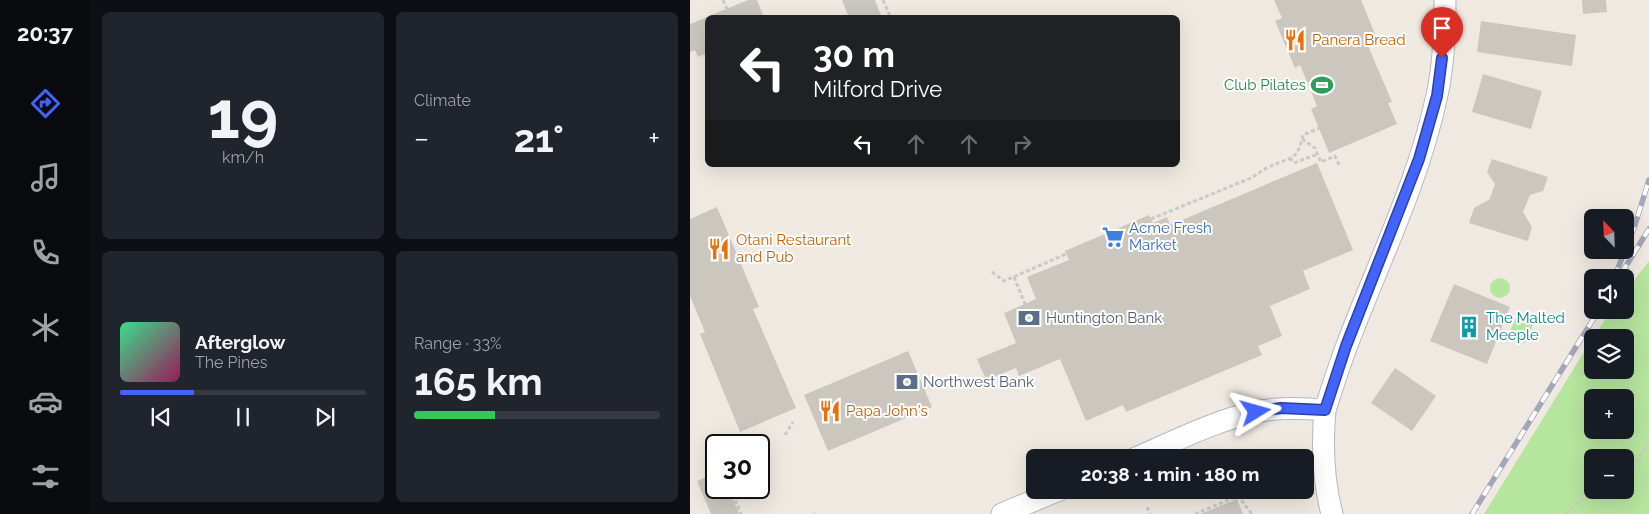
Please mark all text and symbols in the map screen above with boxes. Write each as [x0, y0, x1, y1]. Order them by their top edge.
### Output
pin [1421, 7, 1463, 58]
icon: arrive [1428, 14, 1456, 42]
text: 20:37 [17, 20, 73, 46]
restaurant icon: Panera Bread [1282, 27, 1308, 53]
place label: Panera Bread [1312, 31, 1406, 49]
text: 30 m [813, 34, 895, 75]
icon: left [730, 35, 795, 100]
sports icon: Club Pilates [1309, 72, 1335, 98]
text: Milford Drive [813, 76, 942, 102]
place label: Club Pilates [1224, 76, 1306, 94]
text: 19 [208, 77, 278, 153]
icon: directions [28, 86, 63, 121]
text: Climate [414, 91, 471, 110]
text: 21° [514, 116, 564, 161]
text: − [414, 122, 429, 155]
text: + [648, 122, 660, 155]
icon: left [849, 130, 877, 158]
icon: ahead [902, 130, 930, 158]
icon: ahead [955, 130, 983, 158]
icon: right [1008, 130, 1036, 158]
text: km/h [222, 148, 264, 167]
icon: music [28, 160, 63, 195]
north arrow [1584, 209, 1634, 259]
map controls [1584, 209, 1634, 499]
place label: Acme Fresh Market [1129, 219, 1212, 254]
supermarket icon: Acme Fresh Market [1100, 224, 1126, 250]
place label: Otani Restaurant and Pub [736, 231, 851, 266]
icon: phone [28, 235, 63, 270]
restaurant icon: Otani Restaurant and Pub [706, 236, 732, 262]
button: sound [1584, 269, 1634, 319]
bank icon: Huntington Bank [1016, 305, 1042, 331]
place label: Huntington Bank [1046, 309, 1162, 327]
place label: The Malted Meeple [1486, 309, 1565, 344]
icon: climate [28, 310, 63, 345]
building icon: The Malted Meeple [1456, 314, 1482, 340]
button: layers [1584, 329, 1634, 379]
text: Afterglow [195, 331, 285, 353]
text: Range · 33% [414, 334, 501, 353]
text: The Pines [195, 353, 267, 372]
text: 165 km [414, 359, 543, 404]
bank icon: Northwest Bank [894, 369, 920, 395]
place label: Northwest Bank [923, 373, 1034, 391]
icon: car [28, 384, 63, 419]
position arrow [1229, 385, 1281, 437]
button: + [1584, 389, 1634, 439]
restaurant icon: Papa John's [817, 398, 843, 424]
place label: Papa John's [846, 402, 928, 420]
icon: previous [147, 403, 175, 431]
icon: pause [229, 403, 257, 431]
icon: next [311, 403, 339, 431]
speed limit sign: 30 [705, 434, 770, 499]
button: − [1584, 449, 1634, 499]
icon: filters [28, 459, 63, 494]
text: 20:38 · 1 min · 180 m [1081, 463, 1259, 485]

